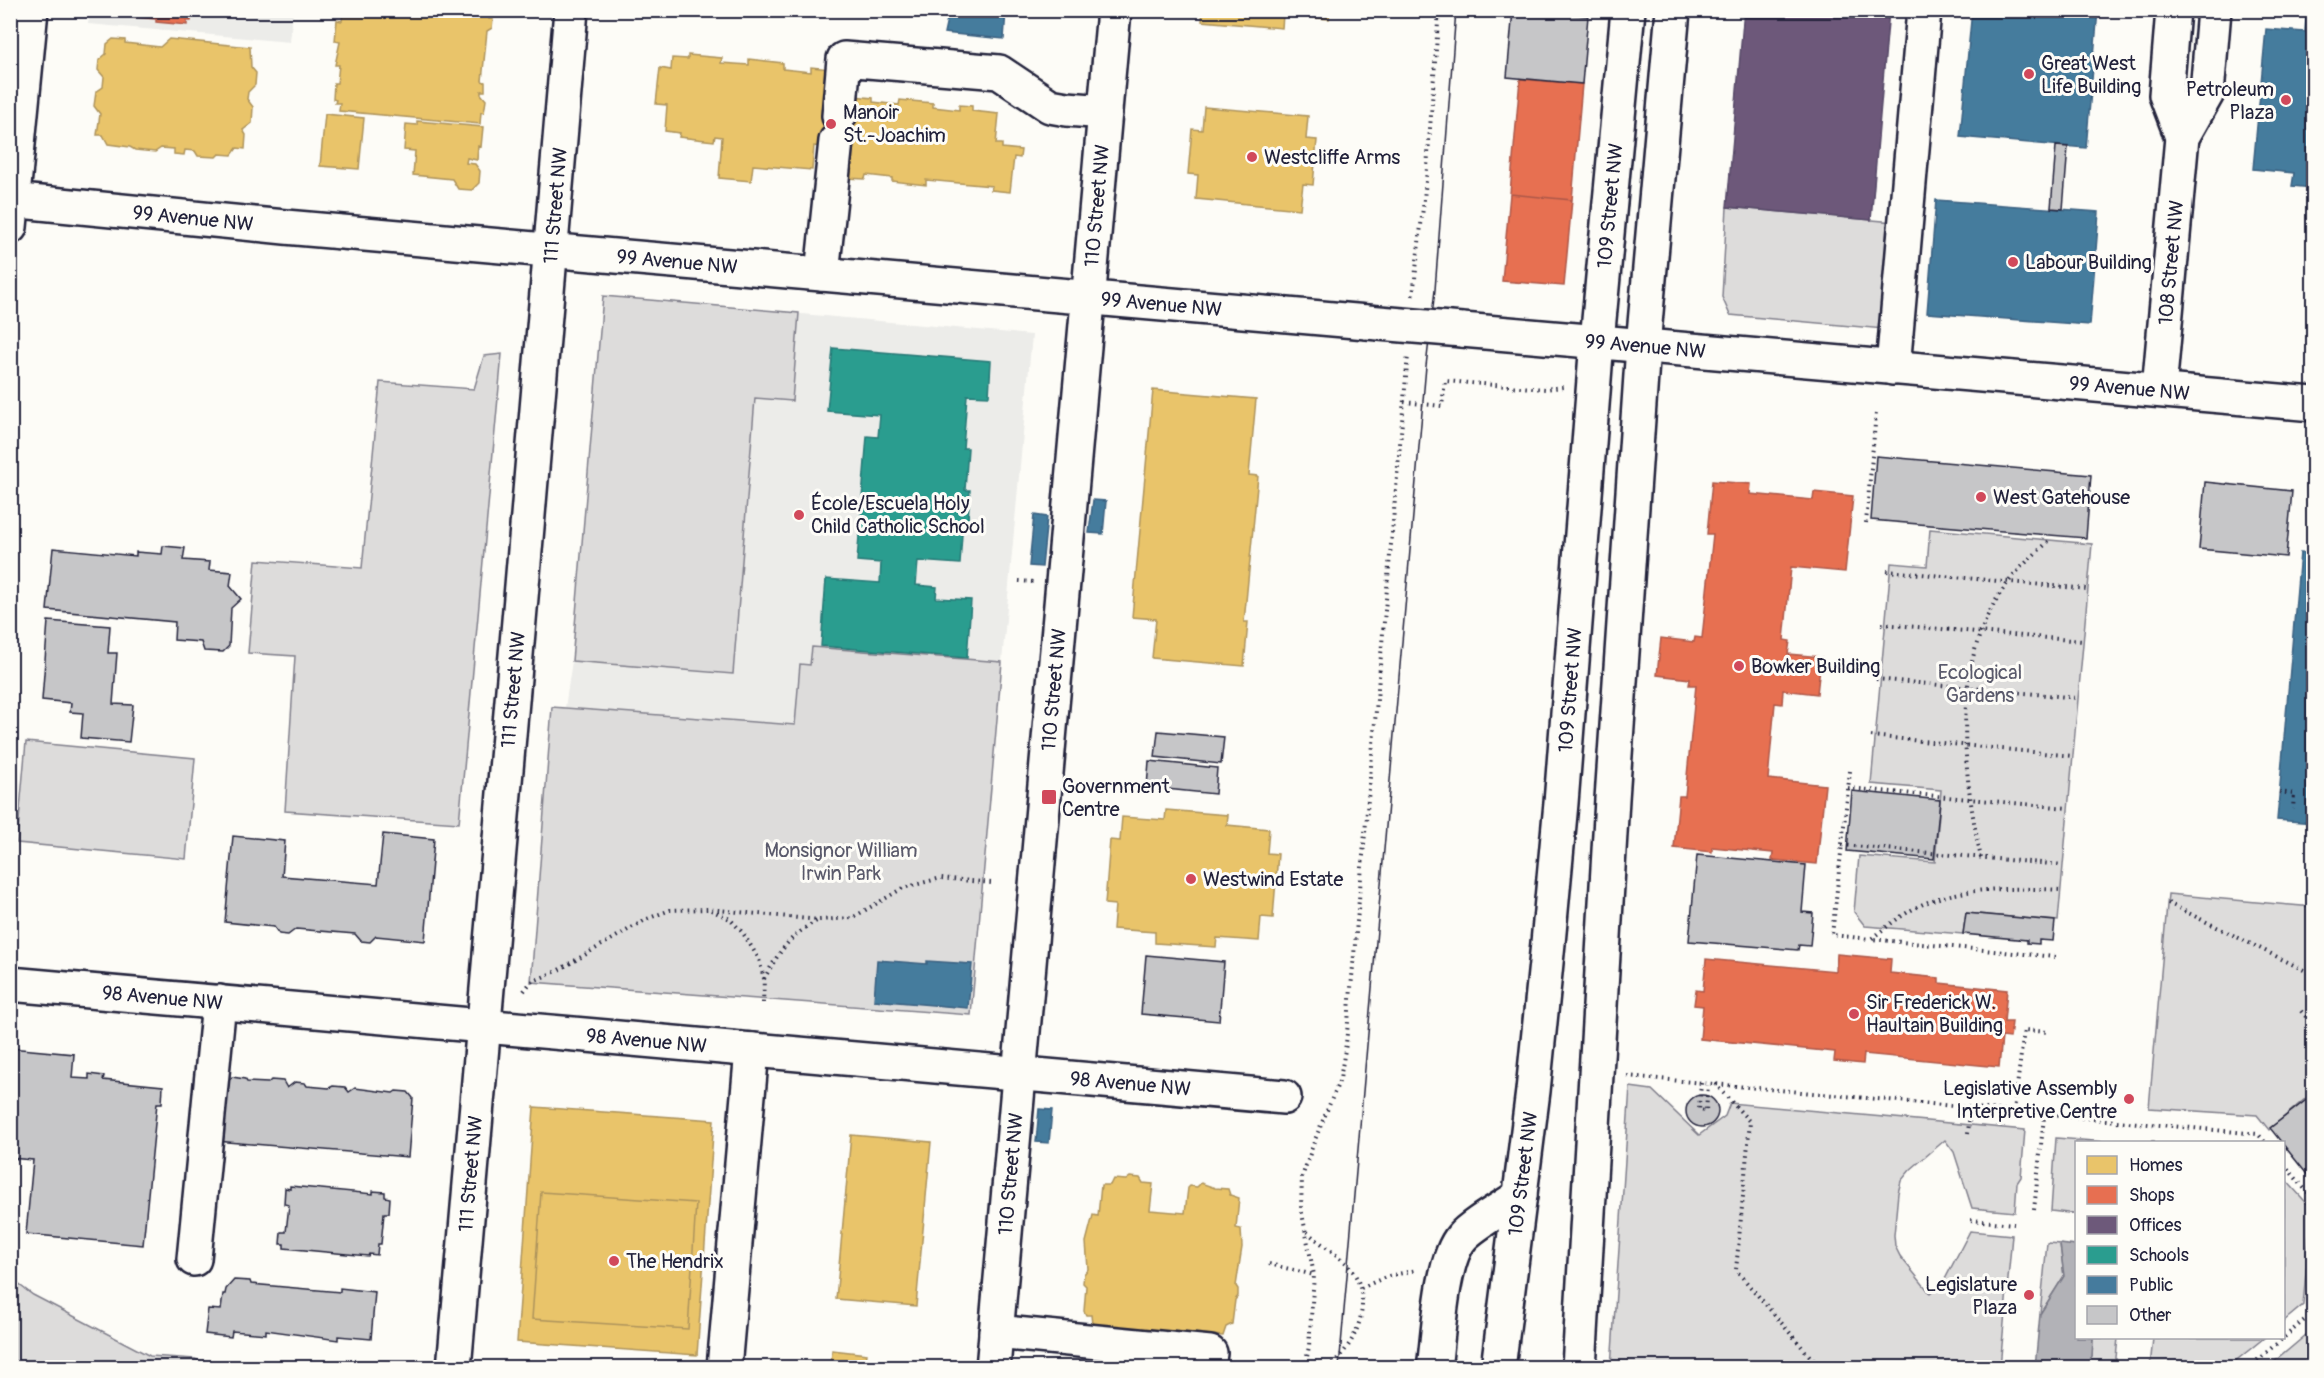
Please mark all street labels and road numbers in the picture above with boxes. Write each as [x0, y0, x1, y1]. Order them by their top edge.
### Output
street label: 109 Street NW [1592, 142, 1628, 269]
street label: 110 Street NW [1079, 143, 1115, 268]
street label: 111 Street NW [538, 146, 573, 265]
street label: 108 Street NW [2153, 199, 2189, 326]
street label: 99 Avenue NW [131, 200, 255, 237]
street label: 99 Avenue NW [616, 244, 739, 280]
street label: 99 Avenue NW [1100, 287, 1223, 322]
street label: 99 Avenue NW [1584, 329, 1707, 364]
street label: 99 Avenue NW [2068, 371, 2191, 406]
street label: 109 Street NW [1553, 626, 1588, 753]
street label: 110 Street NW [1036, 627, 1072, 752]
street label: 111 Street NW [496, 630, 531, 749]
street label: 98 Avenue NW [101, 980, 224, 1016]
street label: 98 Avenue NW [585, 1023, 708, 1059]
street label: 98 Avenue NW [1069, 1066, 1192, 1102]
street label: 109 Street NW [1503, 1110, 1543, 1237]
street label: 110 Street NW [993, 1111, 1029, 1236]
street label: 111 Street NW [453, 1114, 488, 1233]

